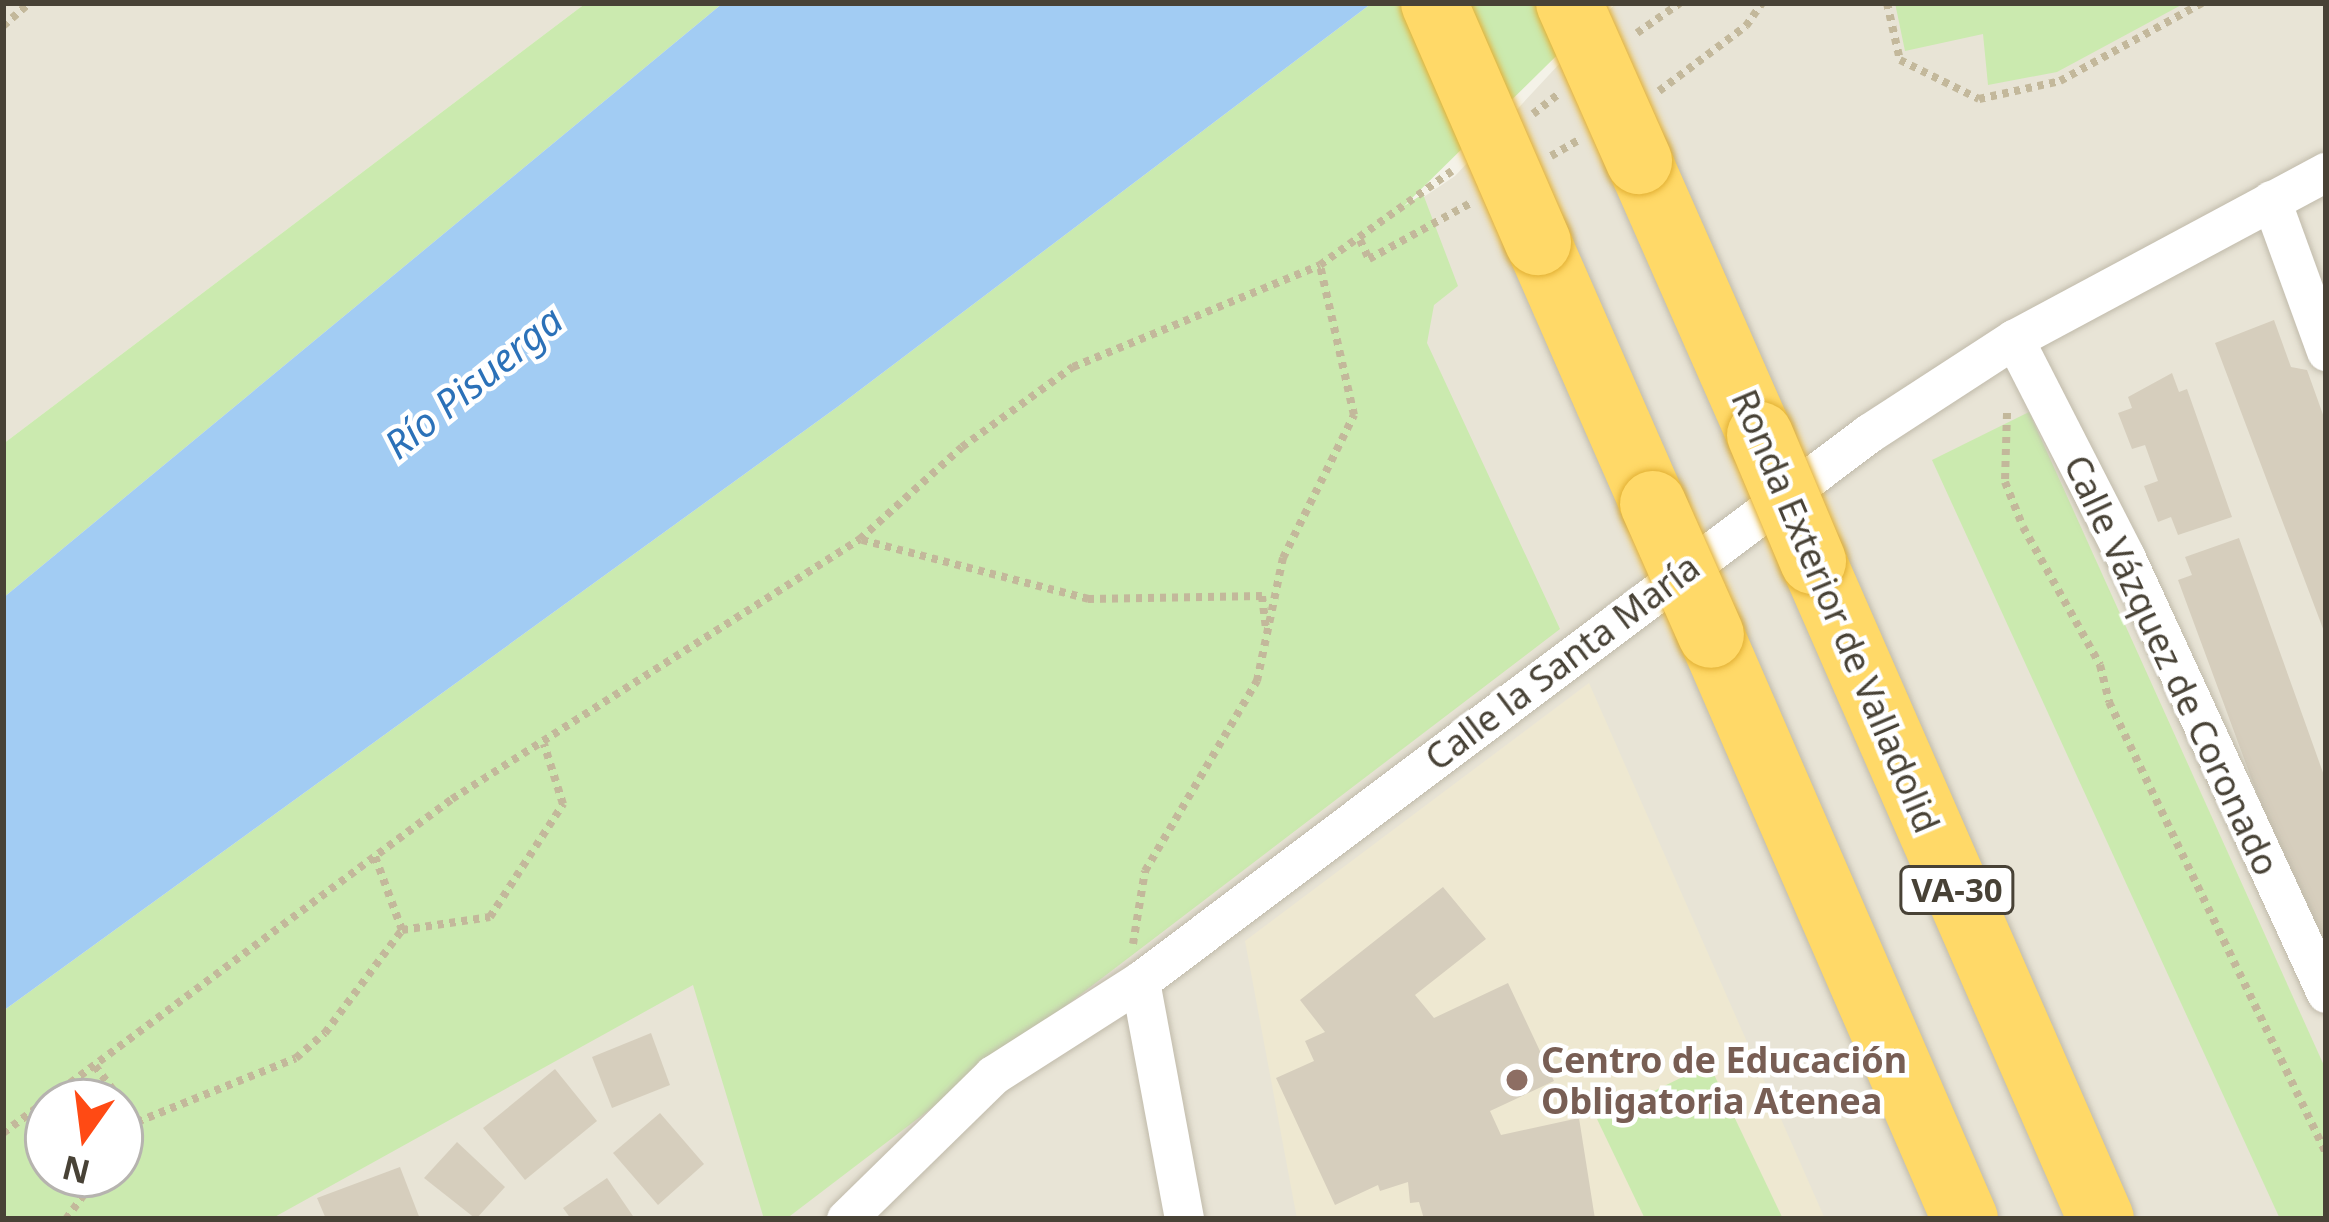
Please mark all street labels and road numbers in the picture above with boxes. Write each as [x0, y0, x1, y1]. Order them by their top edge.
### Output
street label: Ronda Exterior de Valladolid [1723, 383, 1949, 839]
street label: Calle Vázquez de Coronado [2056, 448, 2288, 882]
street label: Calle la Santa María [1416, 545, 1708, 779]
road number: VA-30 [1897, 863, 2017, 917]

